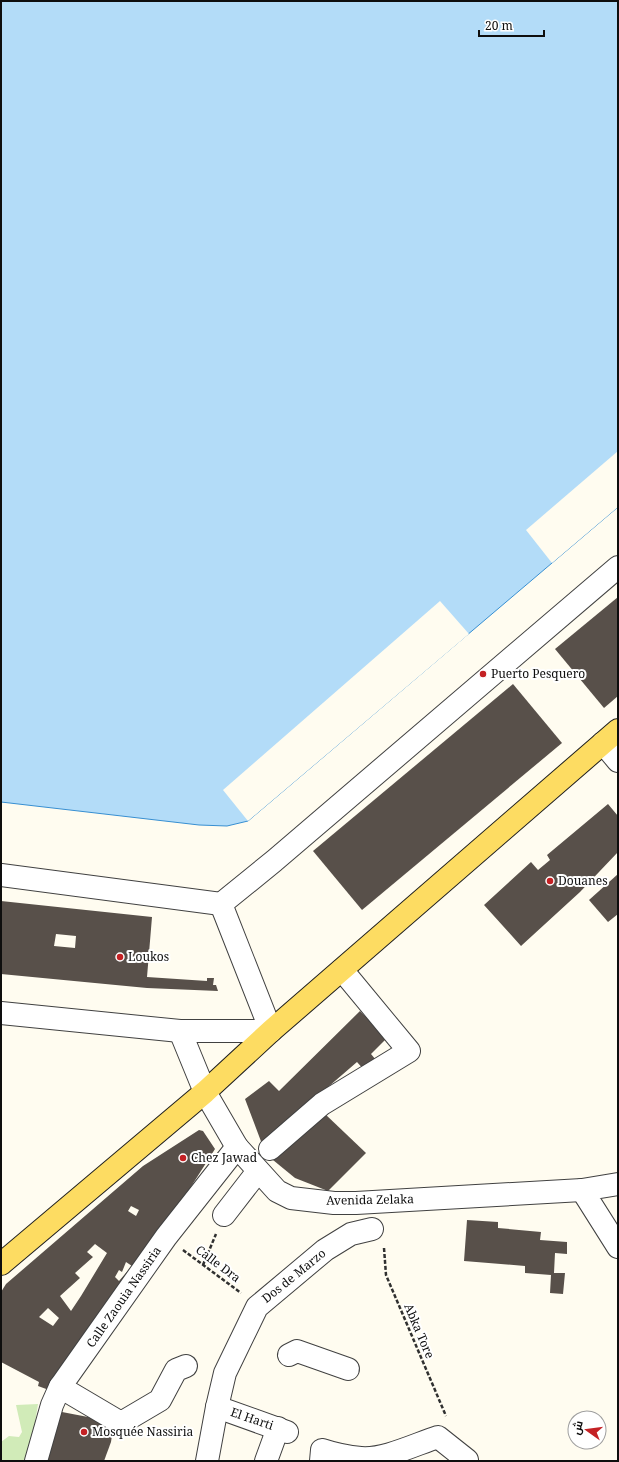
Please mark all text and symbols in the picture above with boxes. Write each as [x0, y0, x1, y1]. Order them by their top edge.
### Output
scale bar [479, 12, 544, 38]
text: 20 m [485, 17, 513, 34]
place label: Puerto Pesquero [491, 665, 585, 682]
marker: Puerto Pesquero [478, 669, 488, 679]
place label: Douanes [558, 872, 608, 889]
marker: Douanes [545, 876, 555, 886]
place label: Loukos [128, 948, 169, 965]
marker: Loukos [115, 952, 125, 962]
place label: Chez Jawad [191, 1149, 258, 1166]
marker: Chez Jawad [178, 1153, 188, 1163]
street label: Avenida Zelaka [326, 1190, 414, 1209]
street label: Calle Dra [192, 1241, 244, 1286]
street label: Calle Zaouia Nassiria [82, 1242, 165, 1351]
street label: Dos de Marzo [258, 1244, 329, 1307]
street label: Abka Tore [400, 1301, 439, 1361]
street label: El Harti [228, 1403, 276, 1434]
north arrow [567, 1410, 607, 1450]
text: ش [568, 1419, 586, 1436]
place label: Mosquée Nassiria [92, 1423, 194, 1440]
marker: Mosquée Nassiria [79, 1427, 89, 1437]

